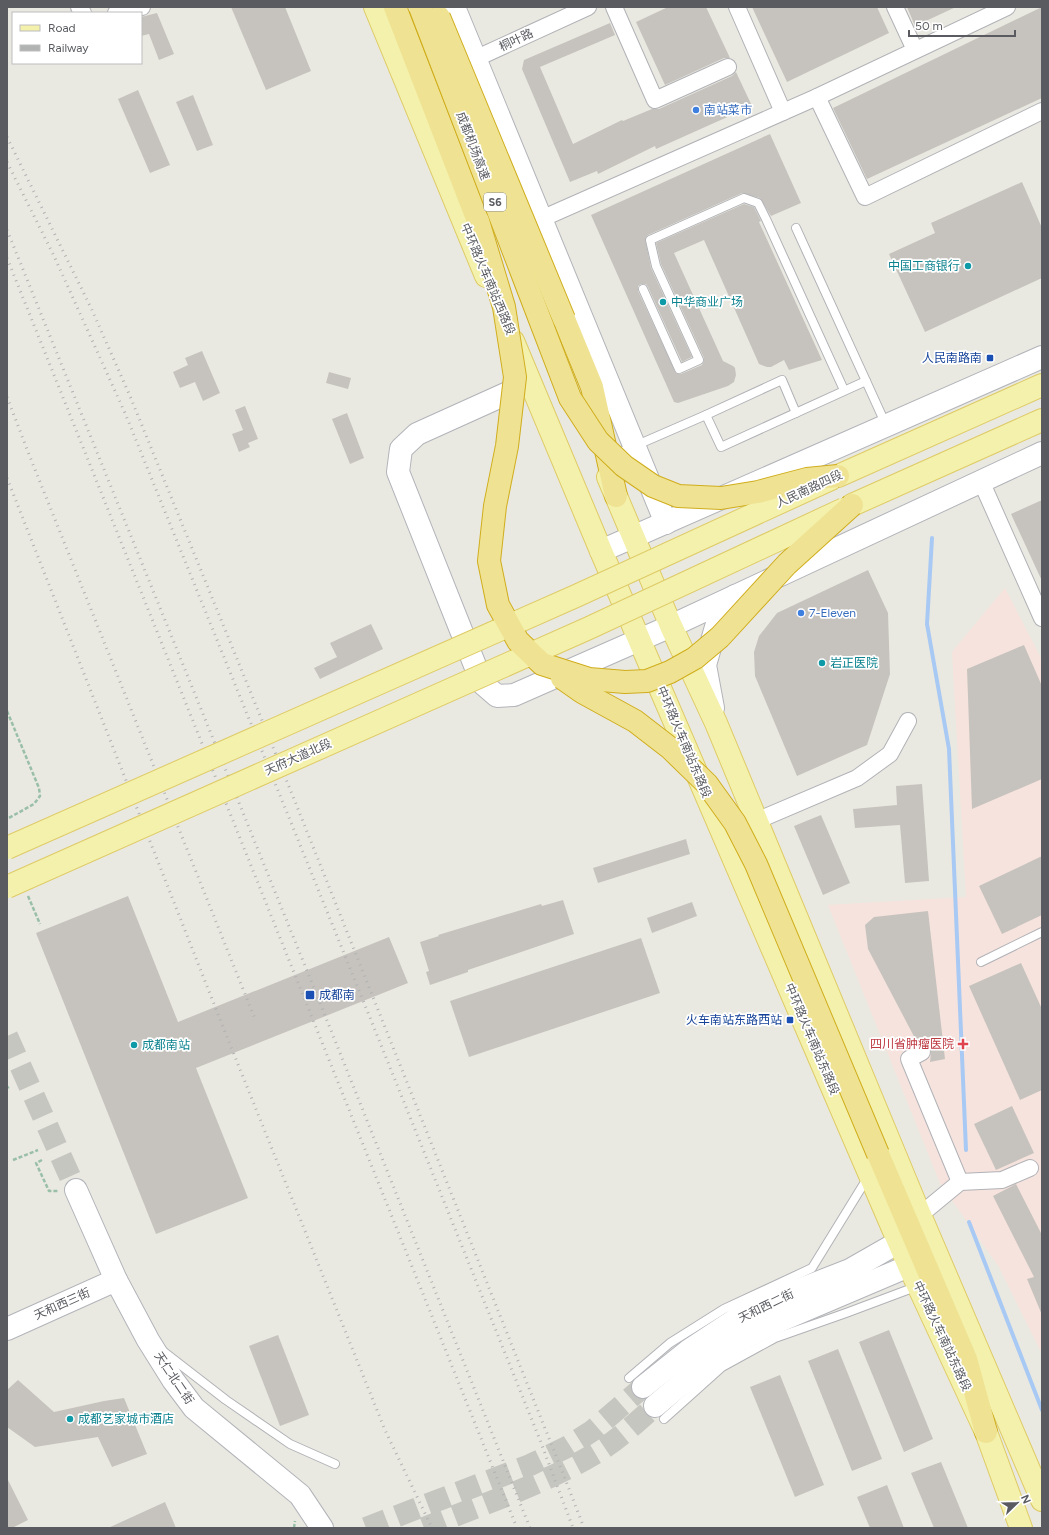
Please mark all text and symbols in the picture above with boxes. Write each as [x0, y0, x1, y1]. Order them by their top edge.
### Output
legend [12, 12, 142, 64]
scale bar [909, 12, 1015, 38]
text: 50 m [915, 19, 943, 33]
text: Road [48, 21, 76, 35]
street label: 桐叶路 [497, 26, 535, 54]
text: Railway [48, 41, 89, 55]
place label: 南站菜市 [704, 103, 752, 117]
marker: 南站菜市 [691, 105, 701, 115]
street label: 成都机场高速 [454, 110, 492, 182]
road number: S6 [484, 193, 506, 211]
street label: 中环路火车南站西路段 [458, 221, 518, 337]
place label: 中国工商银行 [888, 259, 960, 273]
marker: 中国工商银行 [963, 261, 973, 271]
place label: 中华商业广场 [671, 295, 743, 309]
marker: 中华商业广场 [658, 297, 668, 307]
place label: 人民南路南 [922, 351, 982, 365]
marker: 人民南路南 [985, 353, 995, 363]
street label: 人民南路四段 [773, 467, 845, 511]
place label: 7-Eleven [809, 606, 856, 620]
marker: 7-Eleven [796, 608, 806, 618]
place label: 岩正医院 [830, 656, 878, 670]
marker: 岩正医院 [817, 658, 827, 668]
street label: 中环路火车南站东路段 [654, 684, 714, 800]
street label: 天府大道北段 [262, 736, 334, 778]
street label: 中环路火车南站东路段 [782, 981, 842, 1097]
place label: 成都南 [319, 988, 355, 1002]
marker: 成都南 [304, 989, 316, 1001]
place label: 火车南站东路西站 [686, 1013, 782, 1027]
marker: 火车南站东路西站 [785, 1015, 795, 1025]
place label: 四川省肿瘤医院 [870, 1037, 954, 1051]
place label: 成都南站 [142, 1038, 190, 1052]
marker: 四川省肿瘤医院 [957, 1038, 969, 1050]
marker: 成都南站 [129, 1040, 139, 1050]
street label: 中环路火车南站东路段 [910, 1279, 974, 1393]
street label: 天和西三街 [32, 1285, 92, 1323]
street label: 天和西二街 [736, 1287, 796, 1325]
street label: 天仁北二街 [151, 1349, 197, 1407]
place label: 成都艺家城市酒店 [78, 1412, 174, 1426]
marker: 成都艺家城市酒店 [65, 1414, 75, 1424]
north arrow [997, 1483, 1037, 1523]
text: N [1018, 1493, 1033, 1506]

